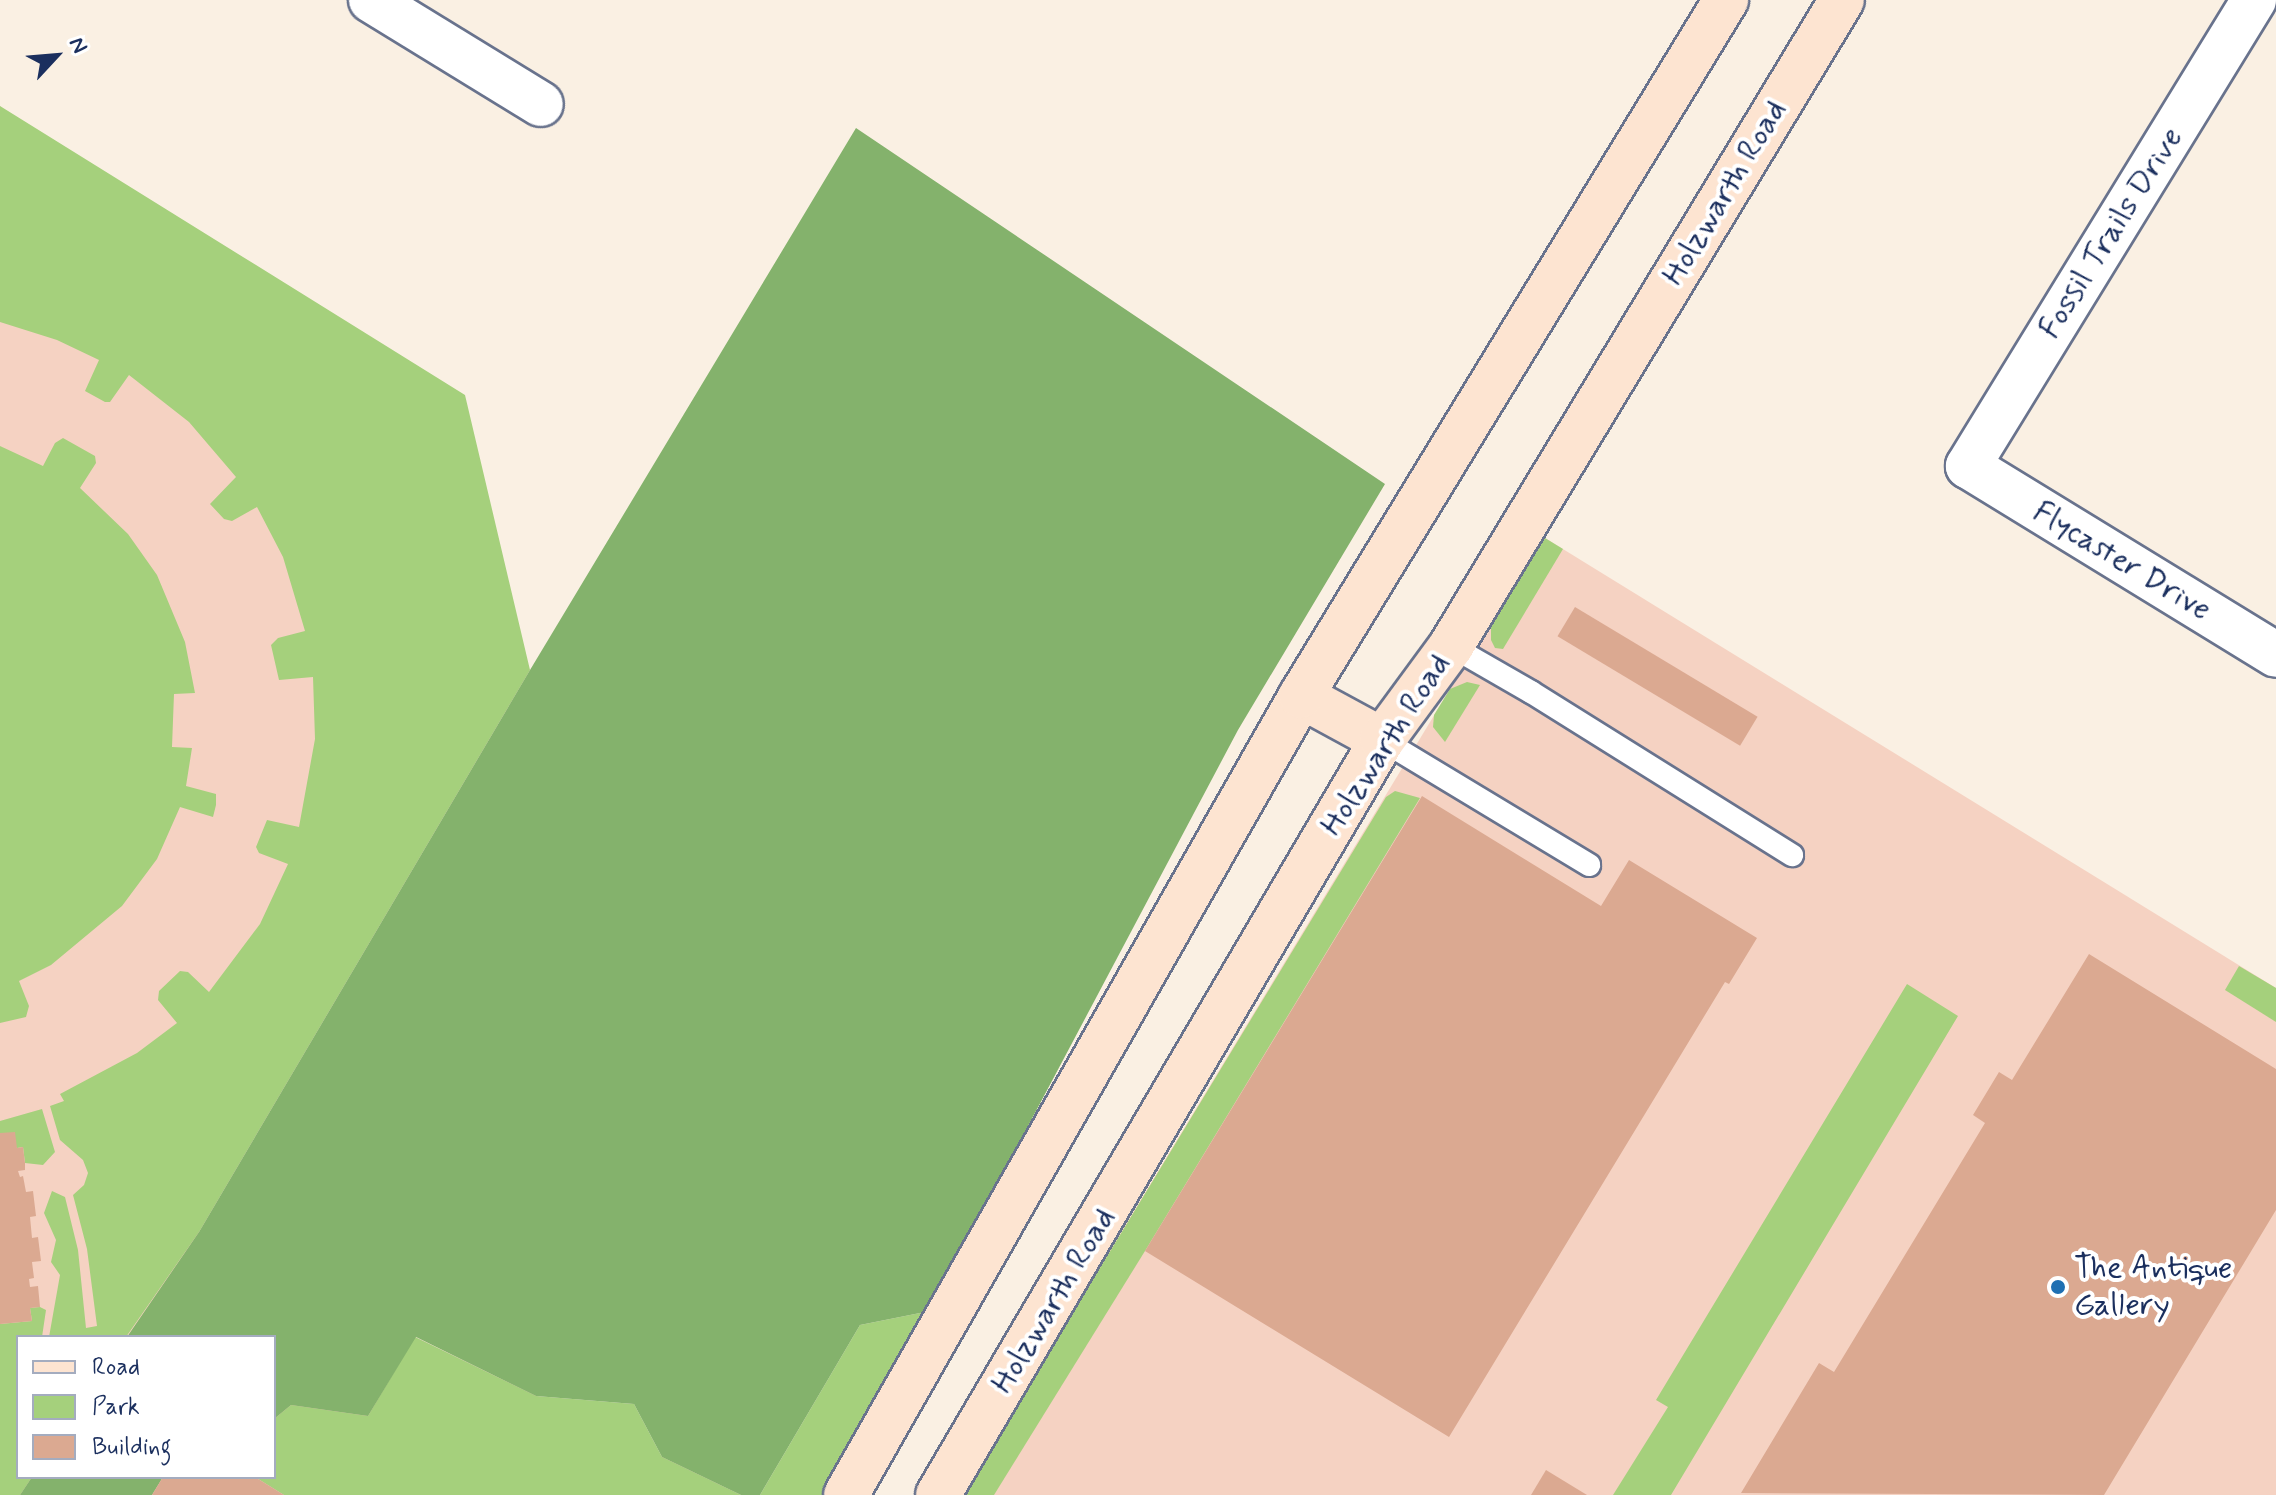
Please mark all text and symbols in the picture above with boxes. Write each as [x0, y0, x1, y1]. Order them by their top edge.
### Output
north arrow [16, 16, 96, 96]
text: N [62, 33, 93, 58]
street label: Holzwarth Road [1655, 93, 1795, 293]
street label: Fossil Trails Drive [2033, 124, 2189, 342]
street label: Flycaster Drive [2027, 493, 2217, 629]
street label: Holzwarth Road [1313, 647, 1459, 843]
street label: Holzwarth Road [984, 1201, 1124, 1401]
place label: The Antique Gallery [2074, 1250, 2233, 1325]
marker: The Antique Gallery [2049, 1278, 2067, 1296]
legend [16, 1335, 276, 1479]
text: Road [92, 1352, 140, 1383]
text: Park [92, 1392, 140, 1423]
text: Building [92, 1432, 172, 1463]

